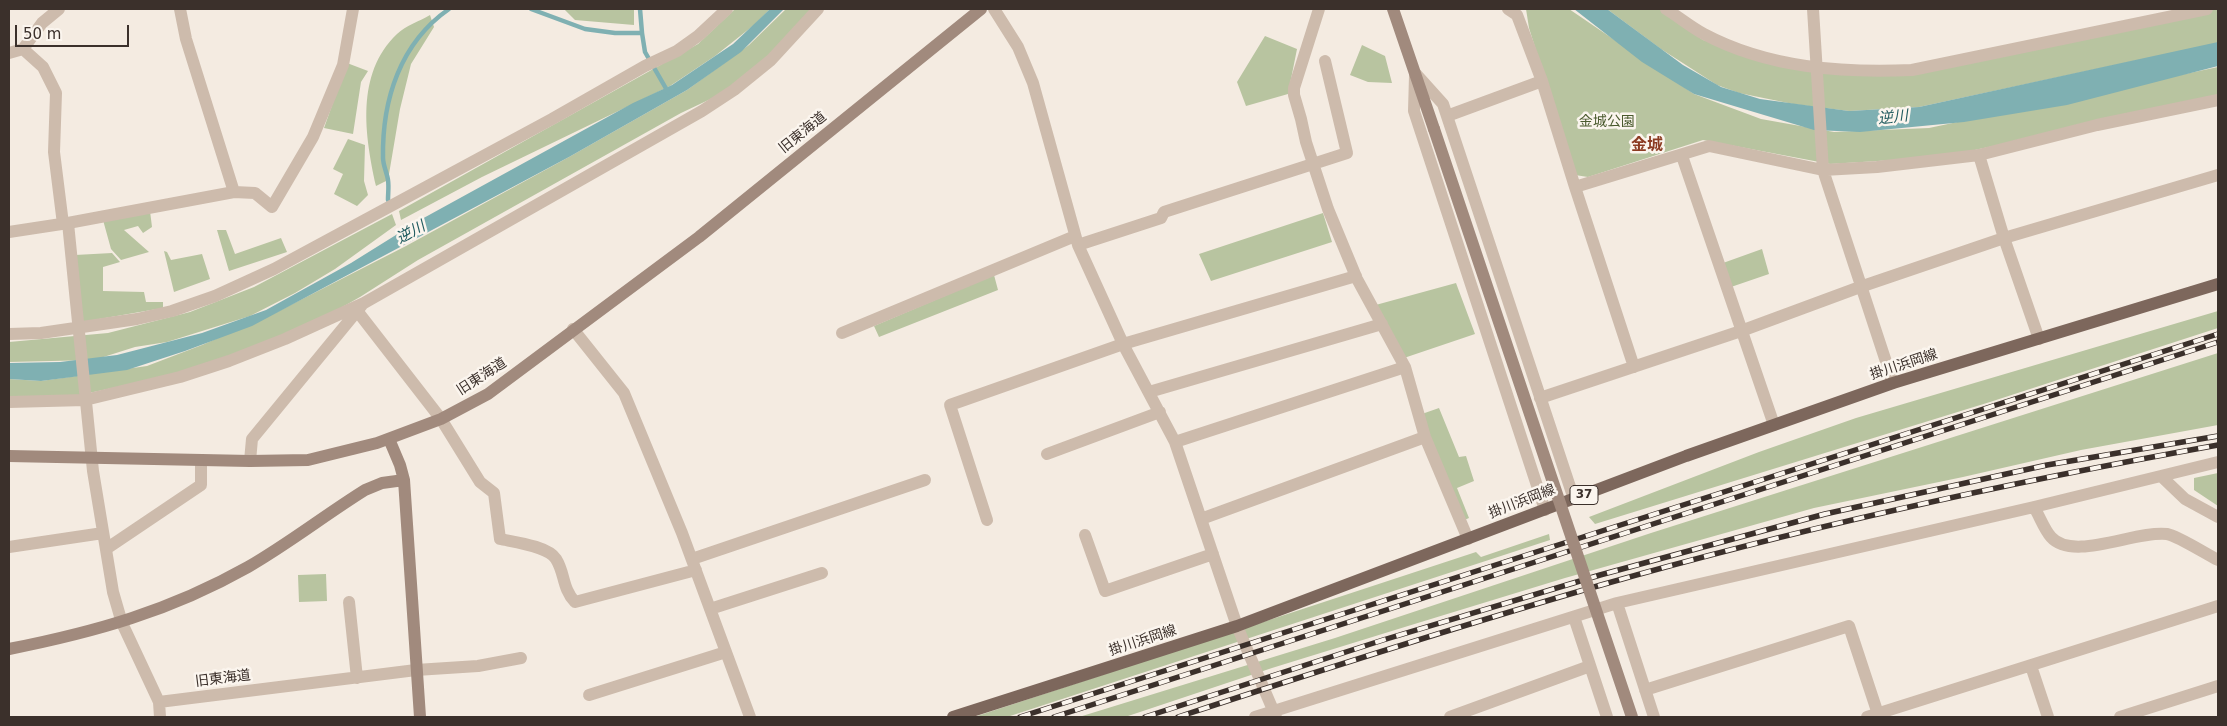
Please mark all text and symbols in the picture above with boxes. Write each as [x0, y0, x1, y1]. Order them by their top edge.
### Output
scale bar [18, 15, 131, 47]
text: 50 m [23, 25, 61, 43]
water label: 逆川 [1877, 107, 1909, 129]
street label: 旧東海道 [776, 109, 830, 157]
park label: 金城公園 [1579, 114, 1635, 130]
district label: 金城 [1631, 136, 1663, 156]
water label: 逆川 [394, 218, 428, 248]
street label: 掛川浜岡線 [1868, 346, 1940, 384]
street label: 旧東海道 [454, 355, 510, 399]
street label: 掛川浜岡線 [1486, 482, 1558, 522]
road number: 37 [1570, 486, 1598, 504]
street label: 掛川浜岡線 [1107, 622, 1179, 660]
street label: 旧東海道 [194, 667, 252, 691]

